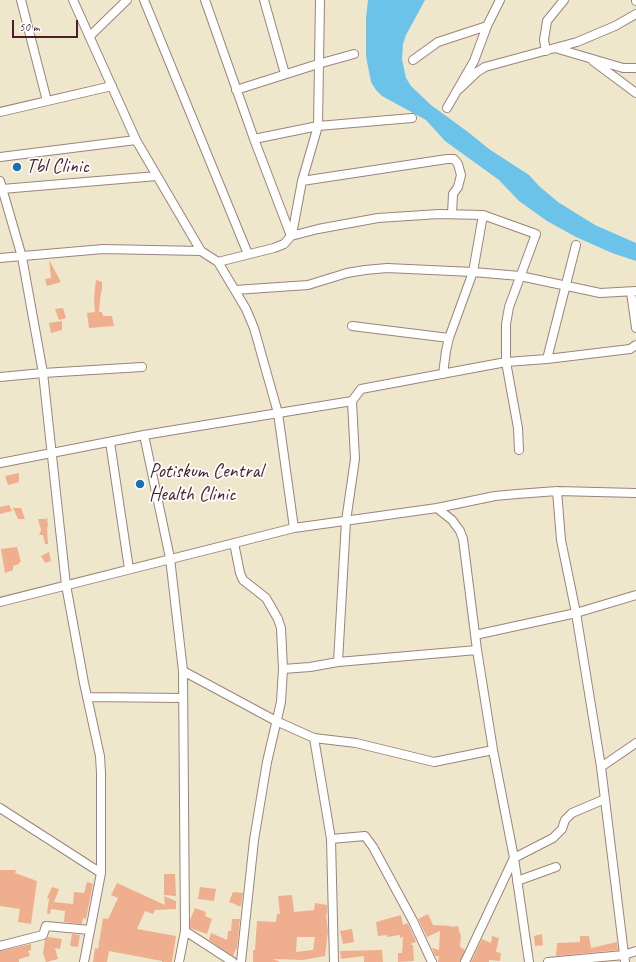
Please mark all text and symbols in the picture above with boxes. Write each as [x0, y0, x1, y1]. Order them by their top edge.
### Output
scale bar [14, 12, 80, 38]
text: 50 m [19, 19, 39, 35]
place label: Tbl Clinic [26, 155, 89, 179]
marker: Tbl Clinic [11, 161, 23, 173]
place label: Potiskum Central Health Clinic [149, 460, 263, 507]
marker: Potiskum Central Health Clinic [134, 478, 146, 490]

